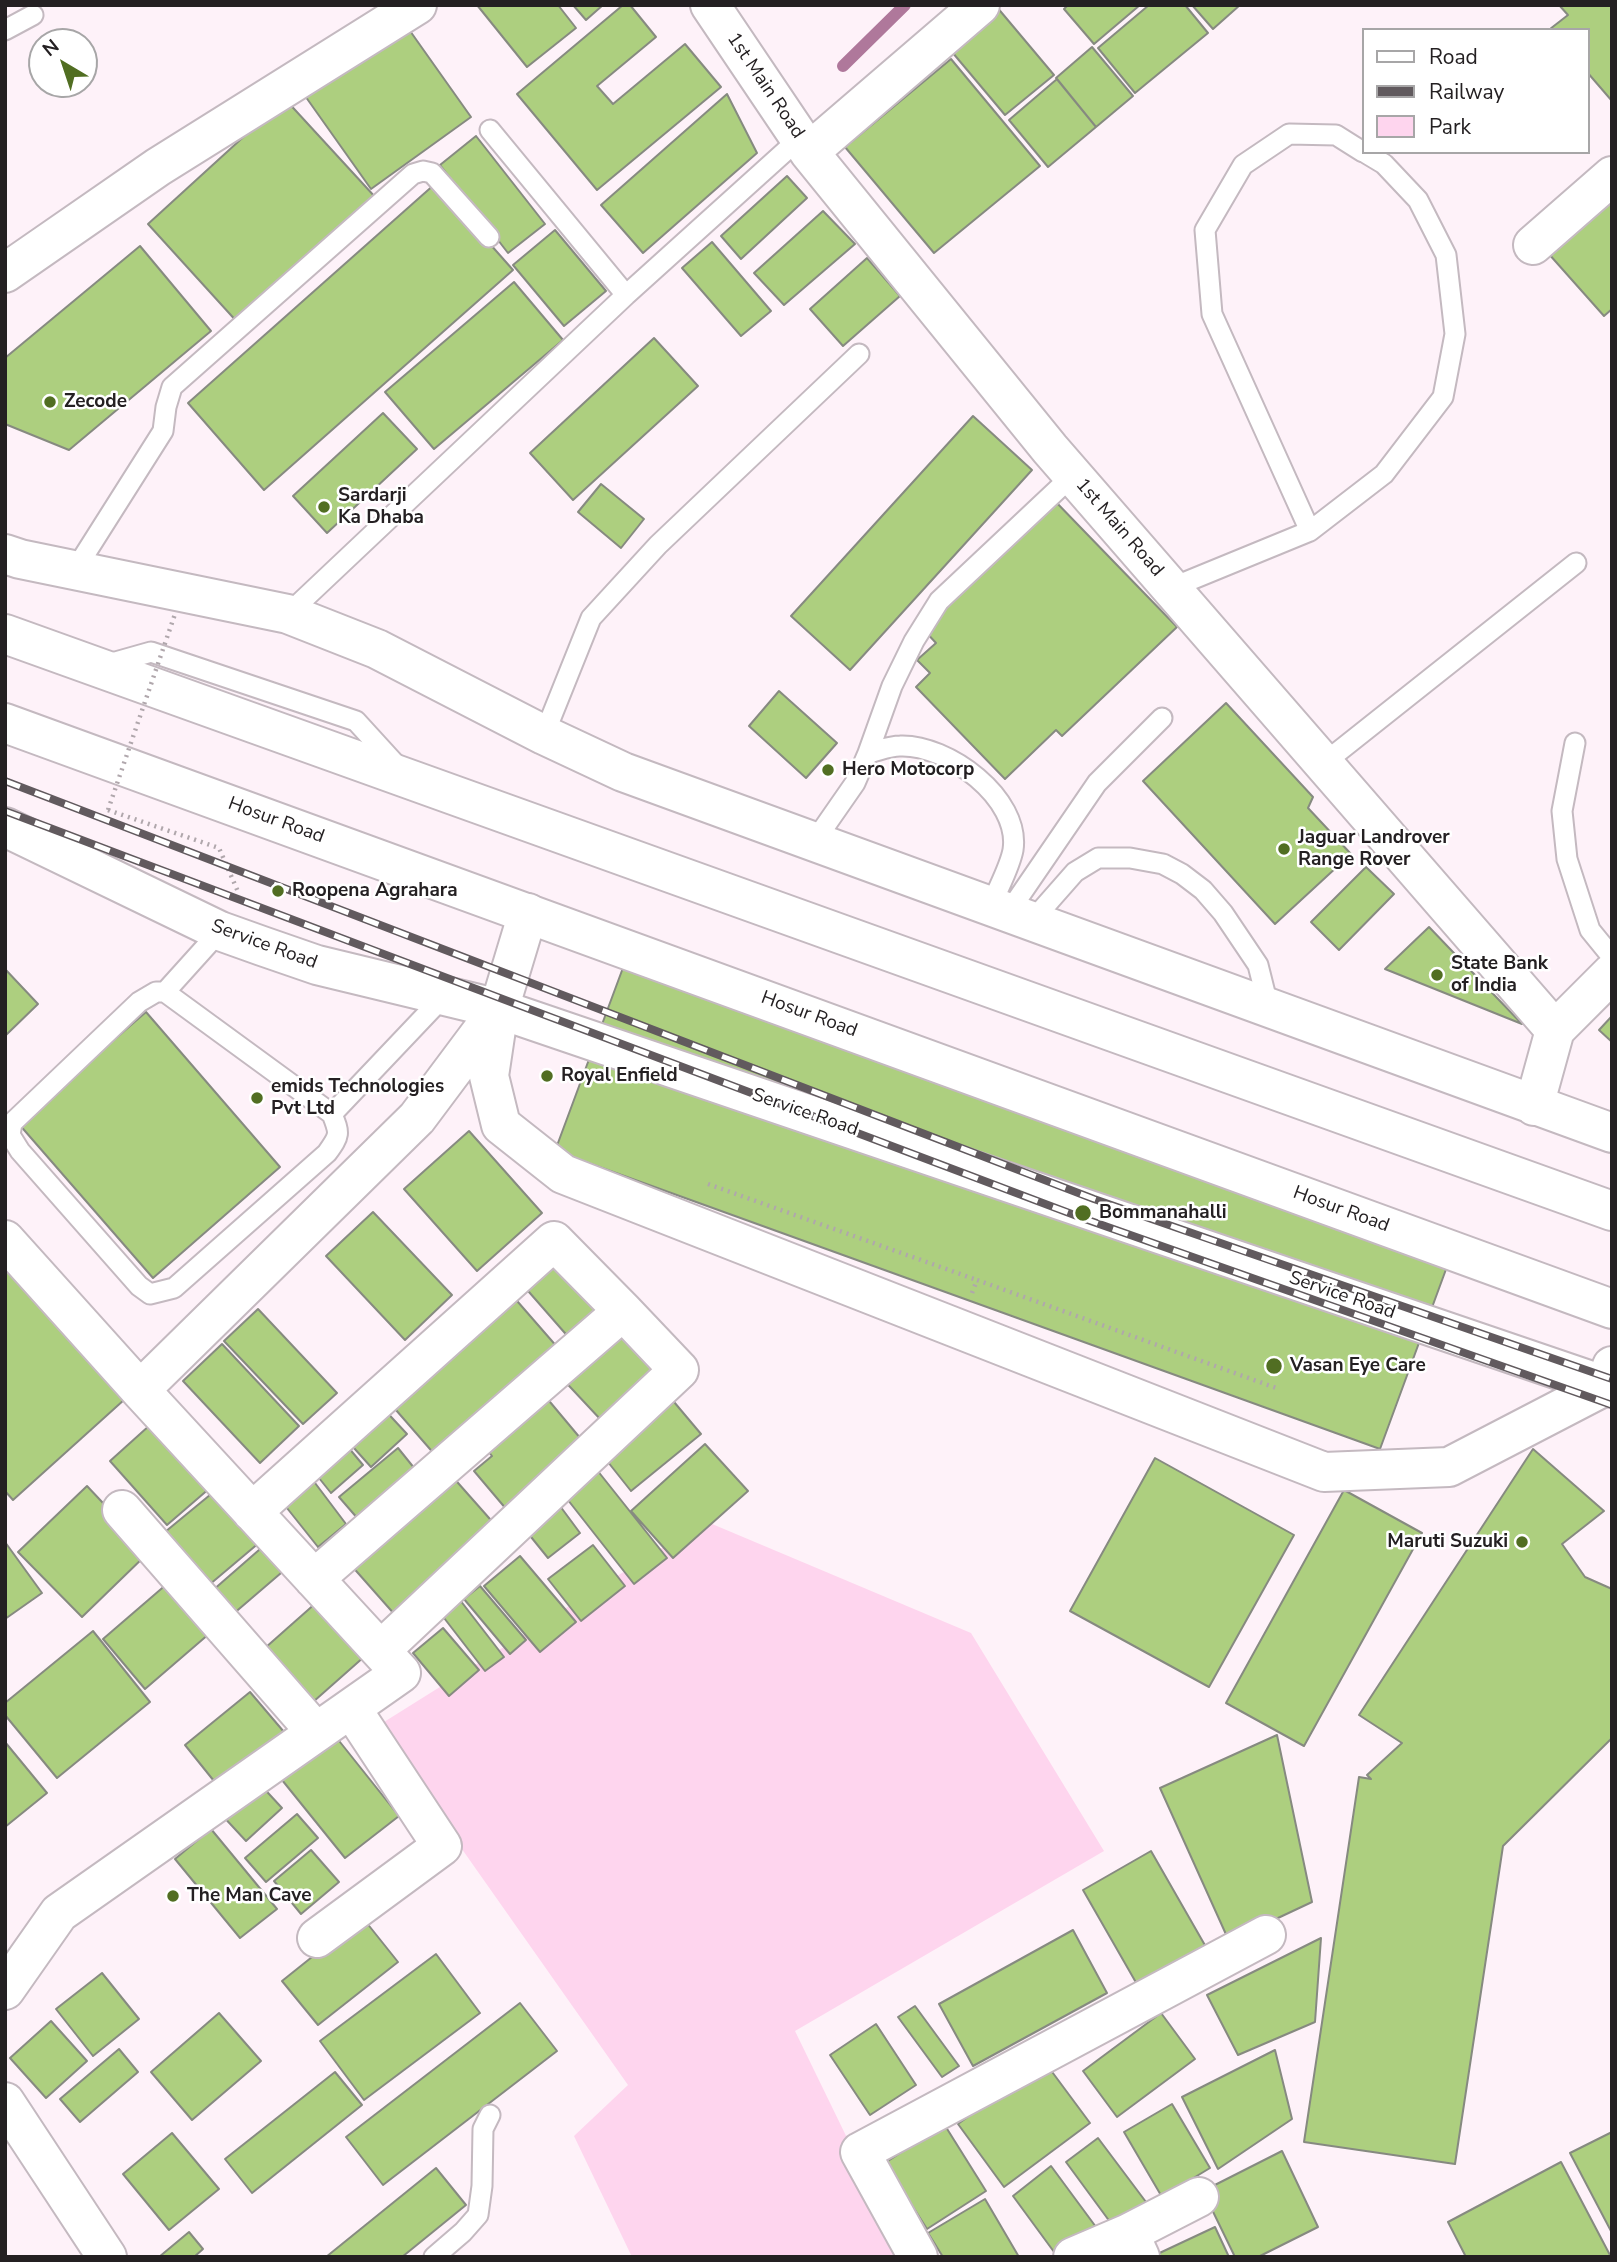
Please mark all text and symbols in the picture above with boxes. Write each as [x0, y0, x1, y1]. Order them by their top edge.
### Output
north arrow [28, 28, 98, 98]
legend [1362, 28, 1589, 154]
street label: 1st Main Road [721, 29, 809, 143]
text: N [37, 34, 65, 63]
text: Road [1429, 43, 1478, 71]
text: Railway [1429, 78, 1504, 106]
text: Park [1429, 113, 1471, 141]
place label: Zecode [64, 391, 127, 413]
marker: Zecode [42, 394, 58, 410]
street label: 1st Main Road [1070, 474, 1168, 582]
place label: Sardarji Ka Dhaba [338, 485, 424, 529]
marker: Sardarji Ka Dhaba [316, 499, 332, 515]
place label: Hero Motocorp [842, 759, 974, 781]
marker: Hero Motocorp [820, 762, 836, 778]
street label: Hosur Road [225, 793, 327, 849]
place label: Jaguar Landrover Range Rover [1298, 827, 1450, 871]
marker: Jaguar Landrover Range Rover [1276, 841, 1292, 857]
place label: Roopena Agrahara [292, 880, 458, 902]
marker: Roopena Agrahara [270, 883, 286, 899]
street label: Service Road [208, 915, 320, 975]
place label: State Bank of India [1451, 953, 1548, 997]
marker: State Bank of India [1429, 967, 1445, 983]
street label: Hosur Road [758, 987, 860, 1043]
place label: Royal Enfield [561, 1065, 678, 1087]
marker: Royal Enfield [539, 1068, 555, 1084]
place label: emids Technologies Pvt Ltd [271, 1076, 444, 1120]
street label: Service Road [749, 1084, 861, 1142]
marker: emids Technologies Pvt Ltd [249, 1090, 265, 1106]
street label: Hosur Road [1290, 1182, 1392, 1238]
place label: Bommanahalli [1099, 1202, 1227, 1224]
marker: Bommanahalli [1073, 1203, 1093, 1223]
street label: Service Road [1286, 1267, 1398, 1325]
place label: Vasan Eye Care [1290, 1355, 1426, 1377]
marker: Vasan Eye Care [1264, 1356, 1284, 1376]
place label: Maruti Suzuki [1387, 1531, 1508, 1553]
marker: Maruti Suzuki [1514, 1534, 1530, 1550]
place label: The Man Cave [187, 1885, 311, 1907]
marker: The Man Cave [165, 1888, 181, 1904]

